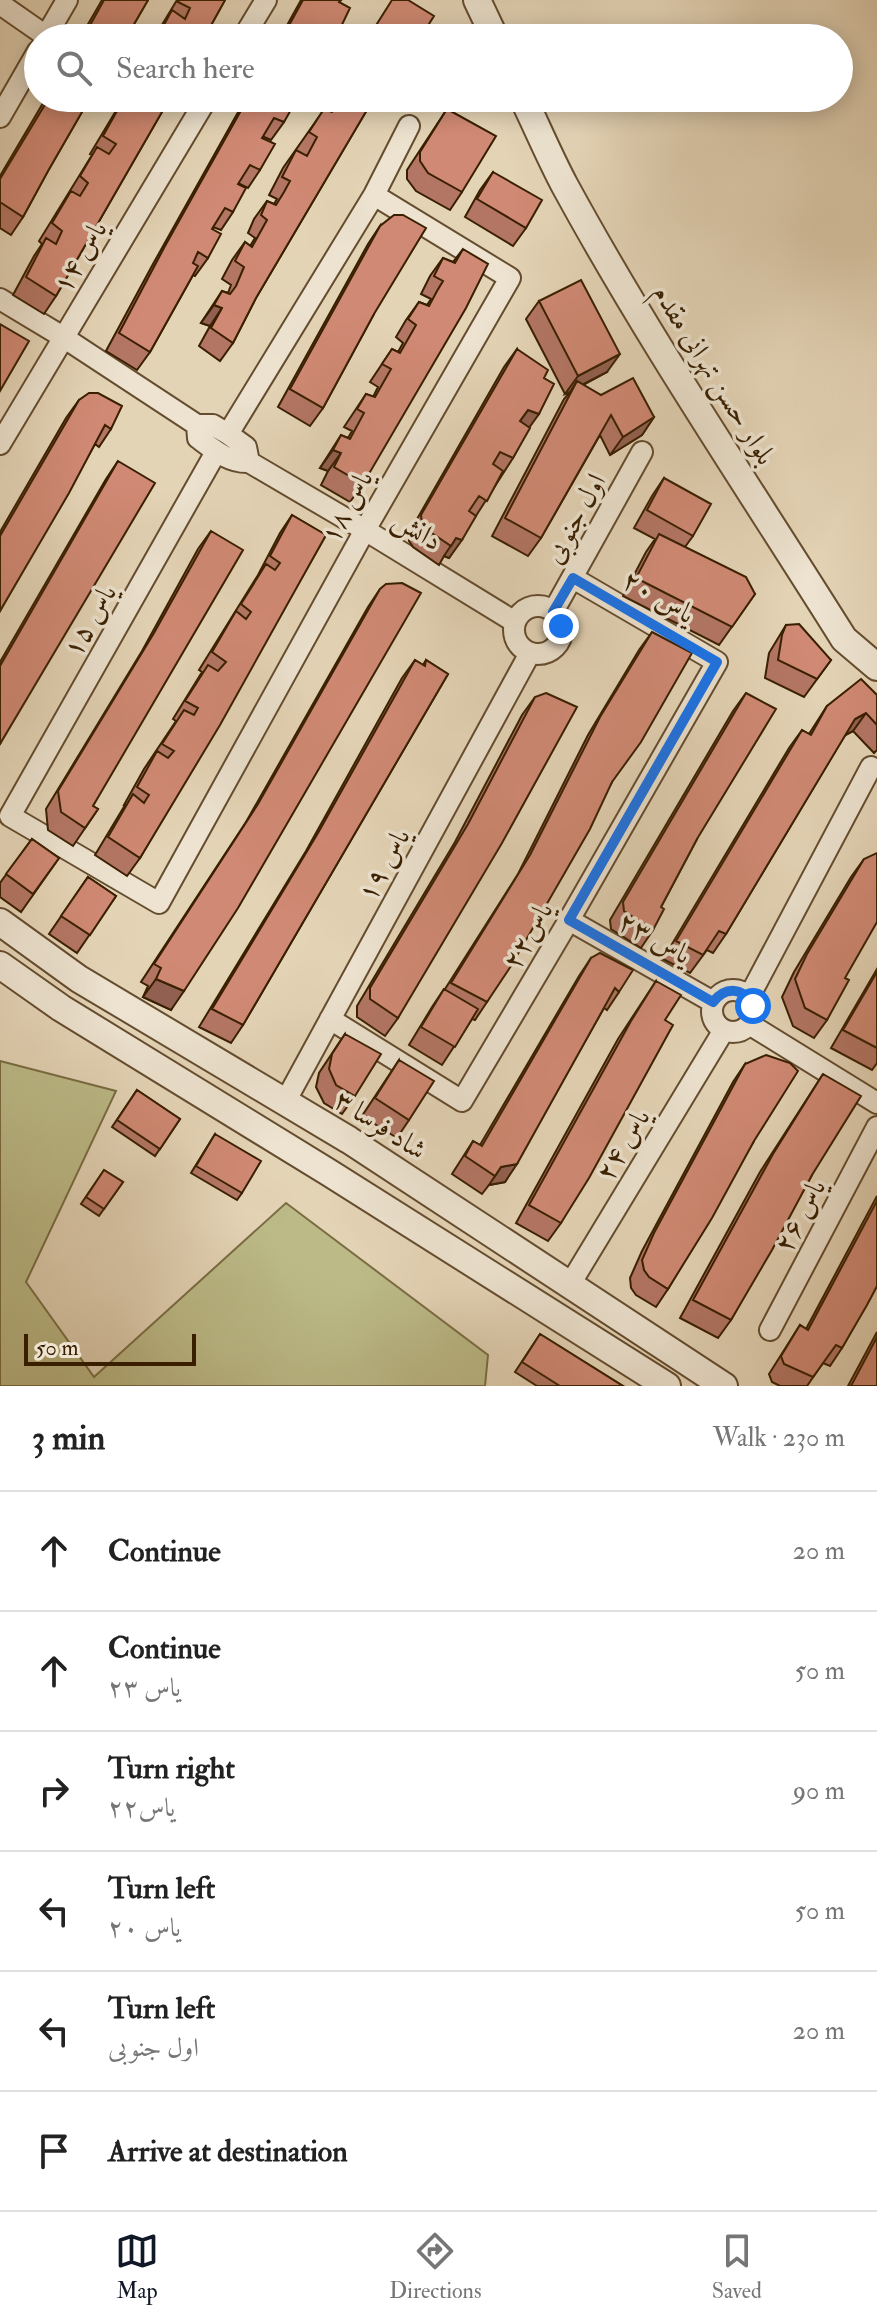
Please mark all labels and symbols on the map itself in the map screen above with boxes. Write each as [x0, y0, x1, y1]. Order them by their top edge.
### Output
street label: یاس ۱۴ [45, 213, 116, 299]
street label: بلوار حسن تهرانی مقدم [639, 278, 783, 475]
street label: یاس ۱۸ [313, 463, 382, 549]
street label: اول جنوبی [536, 467, 615, 570]
street label: دانش [386, 502, 448, 559]
street label: یاس ۲۰ [616, 563, 702, 633]
street label: یاس ۱۵ [56, 577, 126, 663]
route end [543, 608, 579, 644]
street label: یاس ۱۹ [350, 821, 419, 907]
street label: یاس۲۲ [495, 894, 562, 976]
street label: یاس ۲۳ [612, 904, 698, 973]
route start [735, 988, 771, 1024]
street label: شاد فرسا ۳ [327, 1082, 433, 1168]
street label: یاس ۲۴ [588, 1101, 659, 1187]
street label: یاس ۲۶ [767, 1171, 835, 1258]
scale bar [24, 1330, 196, 1366]

